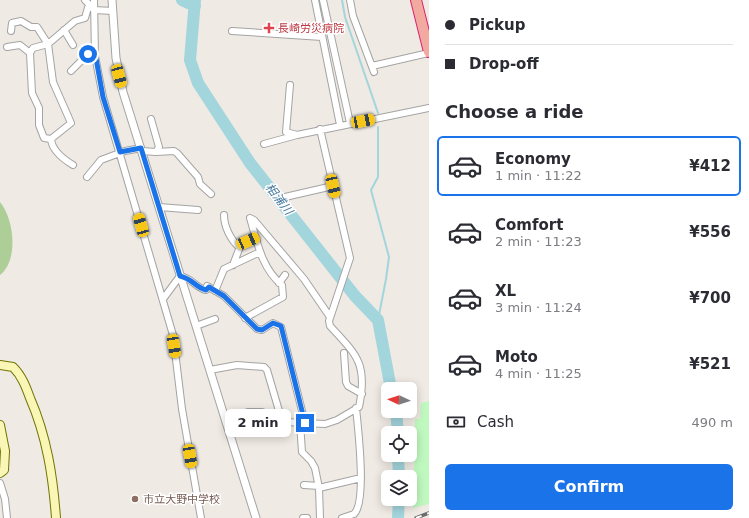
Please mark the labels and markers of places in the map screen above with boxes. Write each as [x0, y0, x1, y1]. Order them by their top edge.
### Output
marker: 長崎労災病院 [263, 22, 275, 34]
place label: 長崎労災病院 [278, 22, 344, 35]
place label: 市立大野中学校 [143, 493, 220, 506]
marker: 市立大野中学校 [130, 494, 140, 504]

